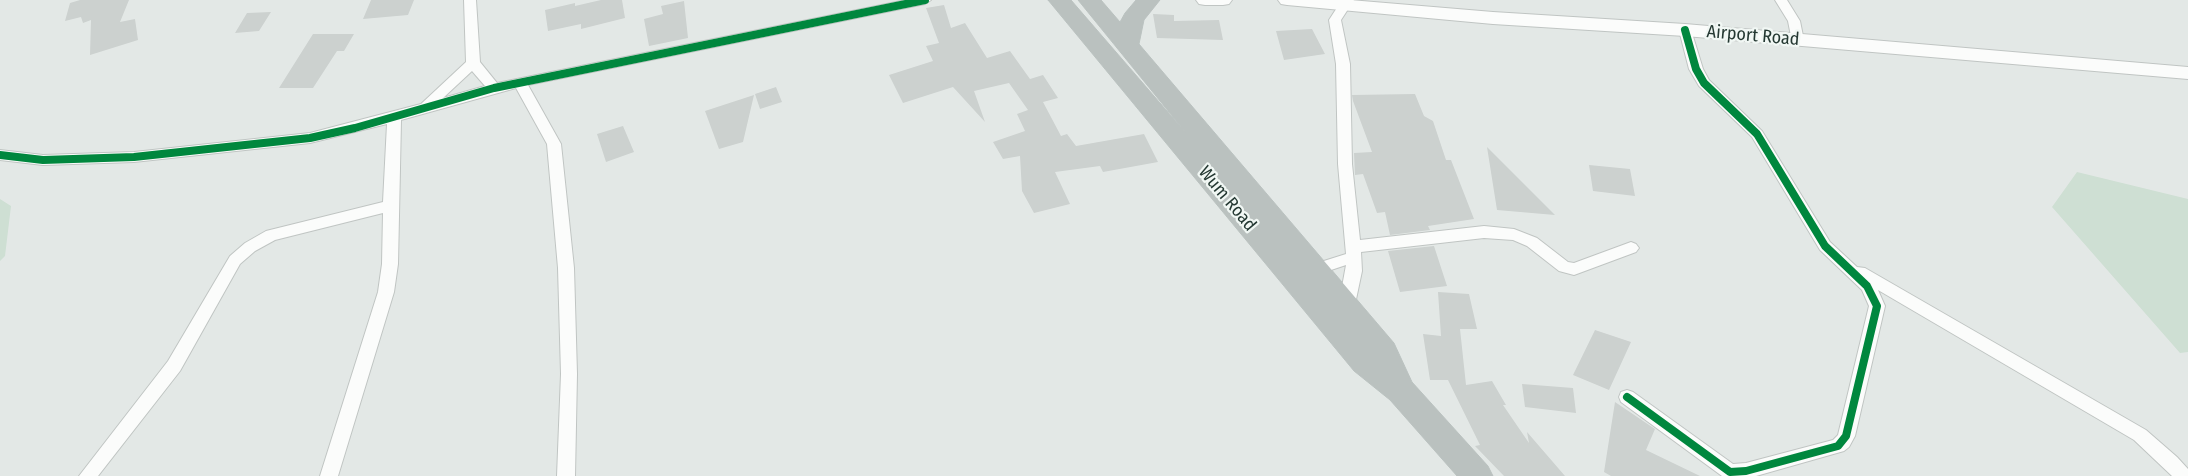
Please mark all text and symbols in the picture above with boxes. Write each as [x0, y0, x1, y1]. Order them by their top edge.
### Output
street label: Airport Road [1706, 21, 1800, 51]
street label: Wum Road [1194, 162, 1260, 236]

